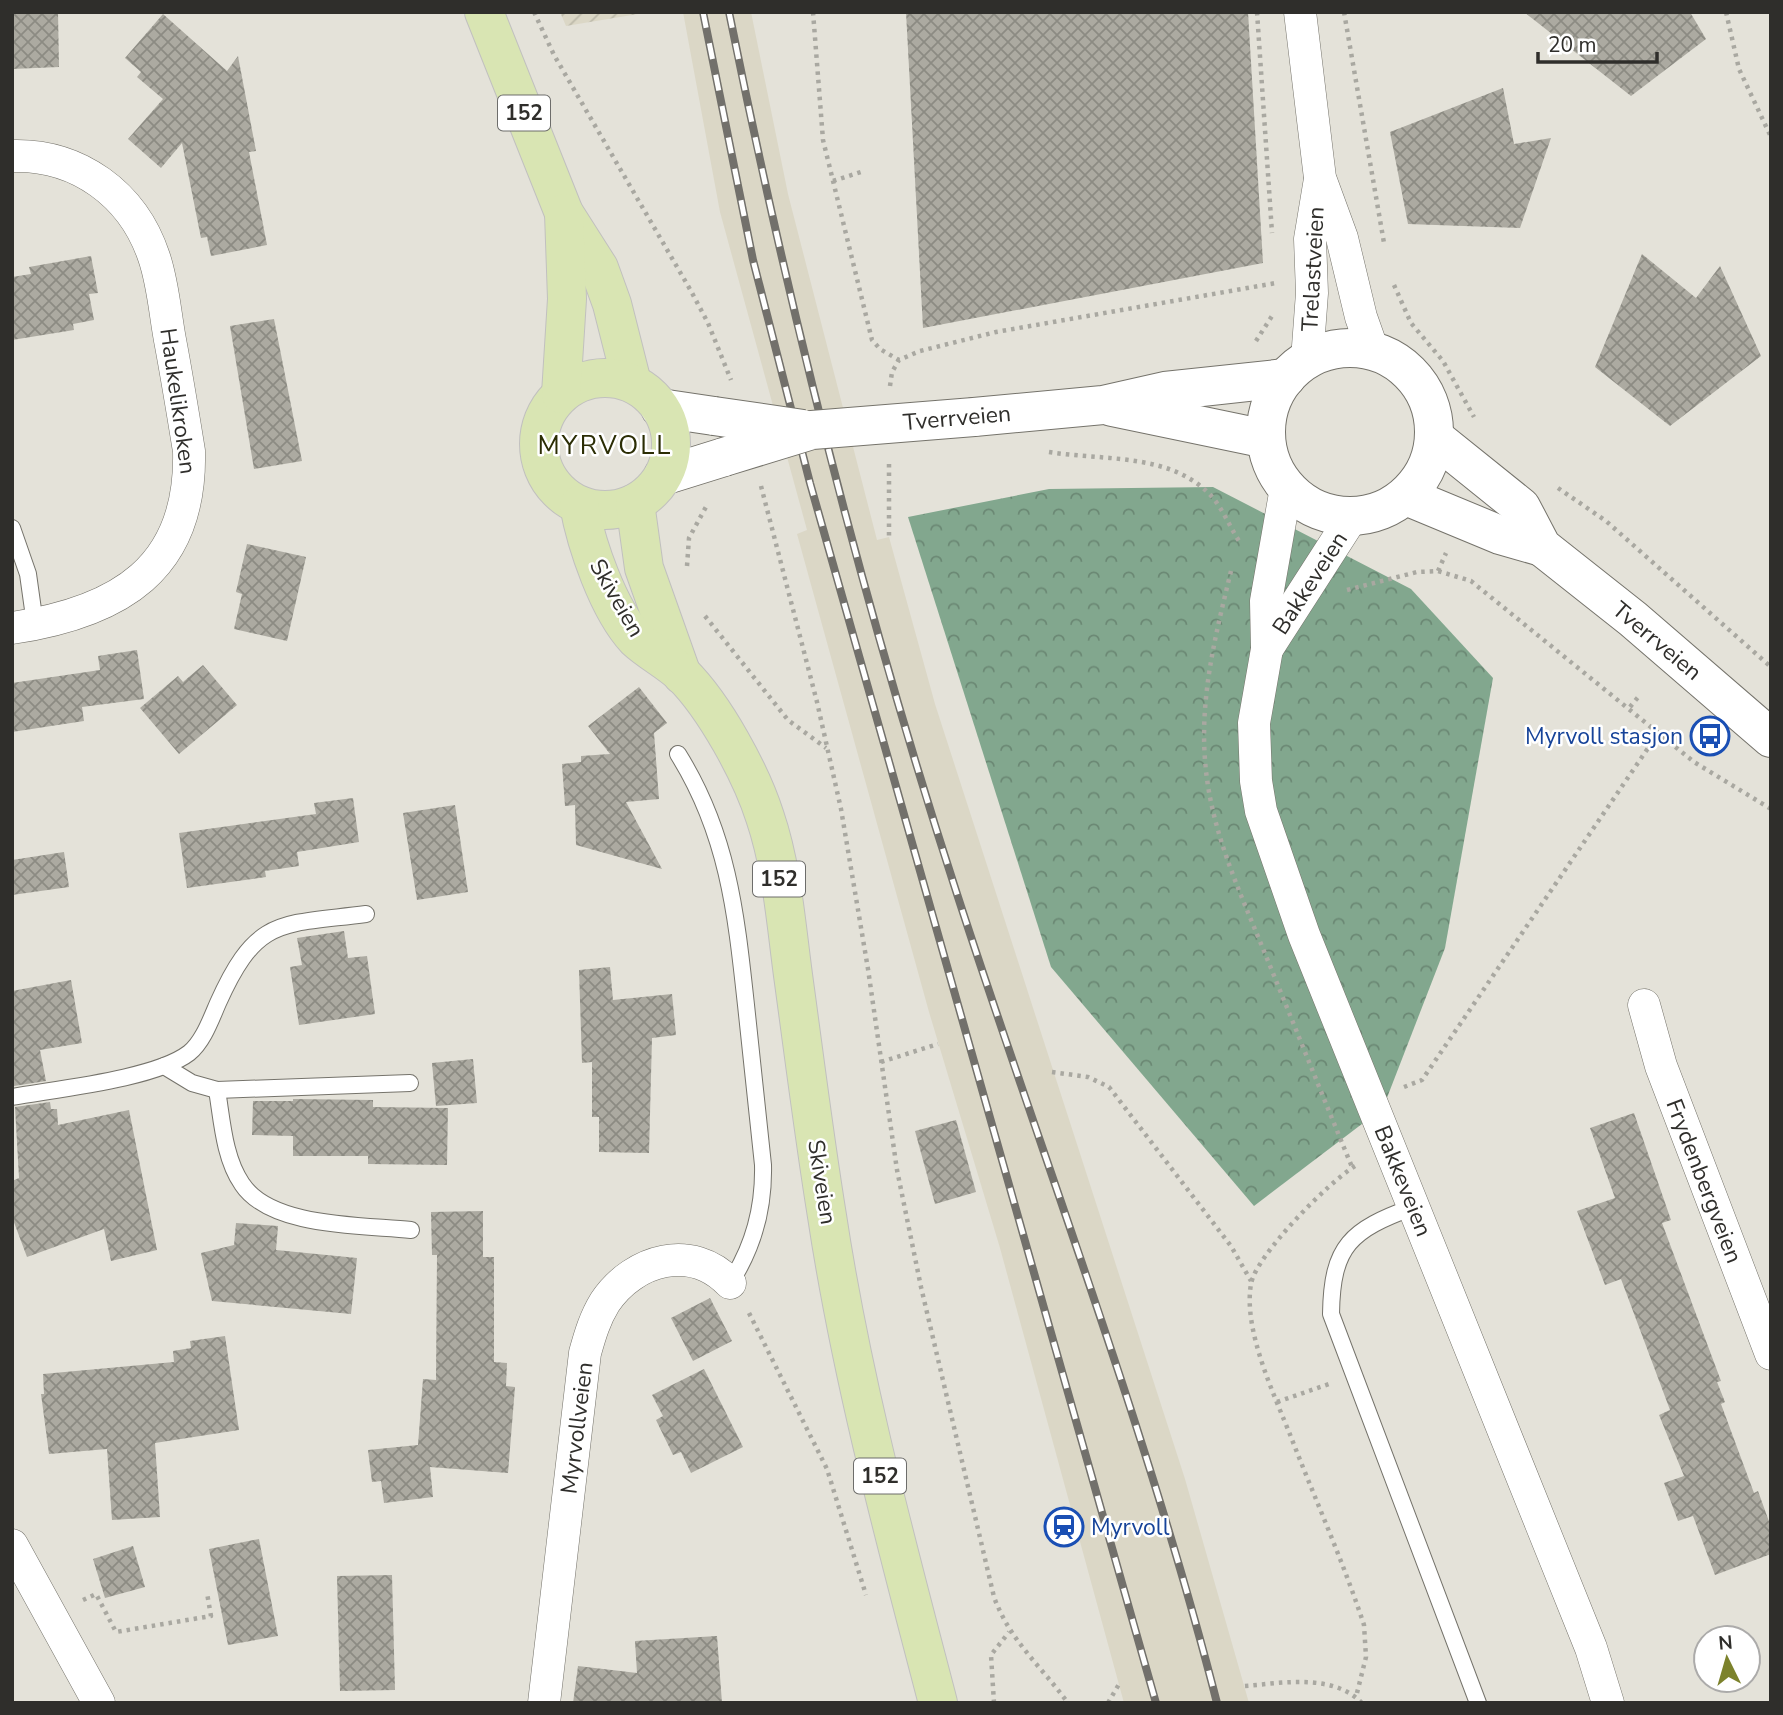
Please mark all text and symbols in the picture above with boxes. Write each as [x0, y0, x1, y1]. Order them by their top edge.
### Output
scale bar [1538, 21, 1657, 65]
text: 20 m [1548, 31, 1597, 59]
road number: 152 [498, 96, 550, 130]
street label: Trelastveien [1294, 206, 1332, 332]
street label: Haukelikroken [152, 326, 204, 476]
street label: Tverrveien [902, 398, 1012, 438]
district label: MYRVOLL [538, 428, 672, 463]
street label: Bakkeveien [1265, 525, 1355, 641]
street label: Skiveien [582, 553, 652, 643]
street label: Tverrveien [1606, 594, 1708, 688]
bus stop icon: Myrvoll stasjon [1689, 715, 1731, 757]
place label: Myrvoll stasjon [1525, 721, 1683, 752]
road number: 152 [753, 862, 805, 896]
street label: Frydenbergveien [1658, 1094, 1750, 1268]
street label: Bakkeveien [1367, 1121, 1439, 1241]
street label: Skiveien [800, 1137, 844, 1227]
street label: Myrvollveien [554, 1360, 600, 1496]
road number: 152 [854, 1458, 906, 1494]
station icon: Myrvoll [1043, 1506, 1085, 1548]
place label: Myrvoll [1091, 1512, 1170, 1543]
north arrow [1692, 1624, 1762, 1694]
text: N [1717, 1629, 1734, 1657]

